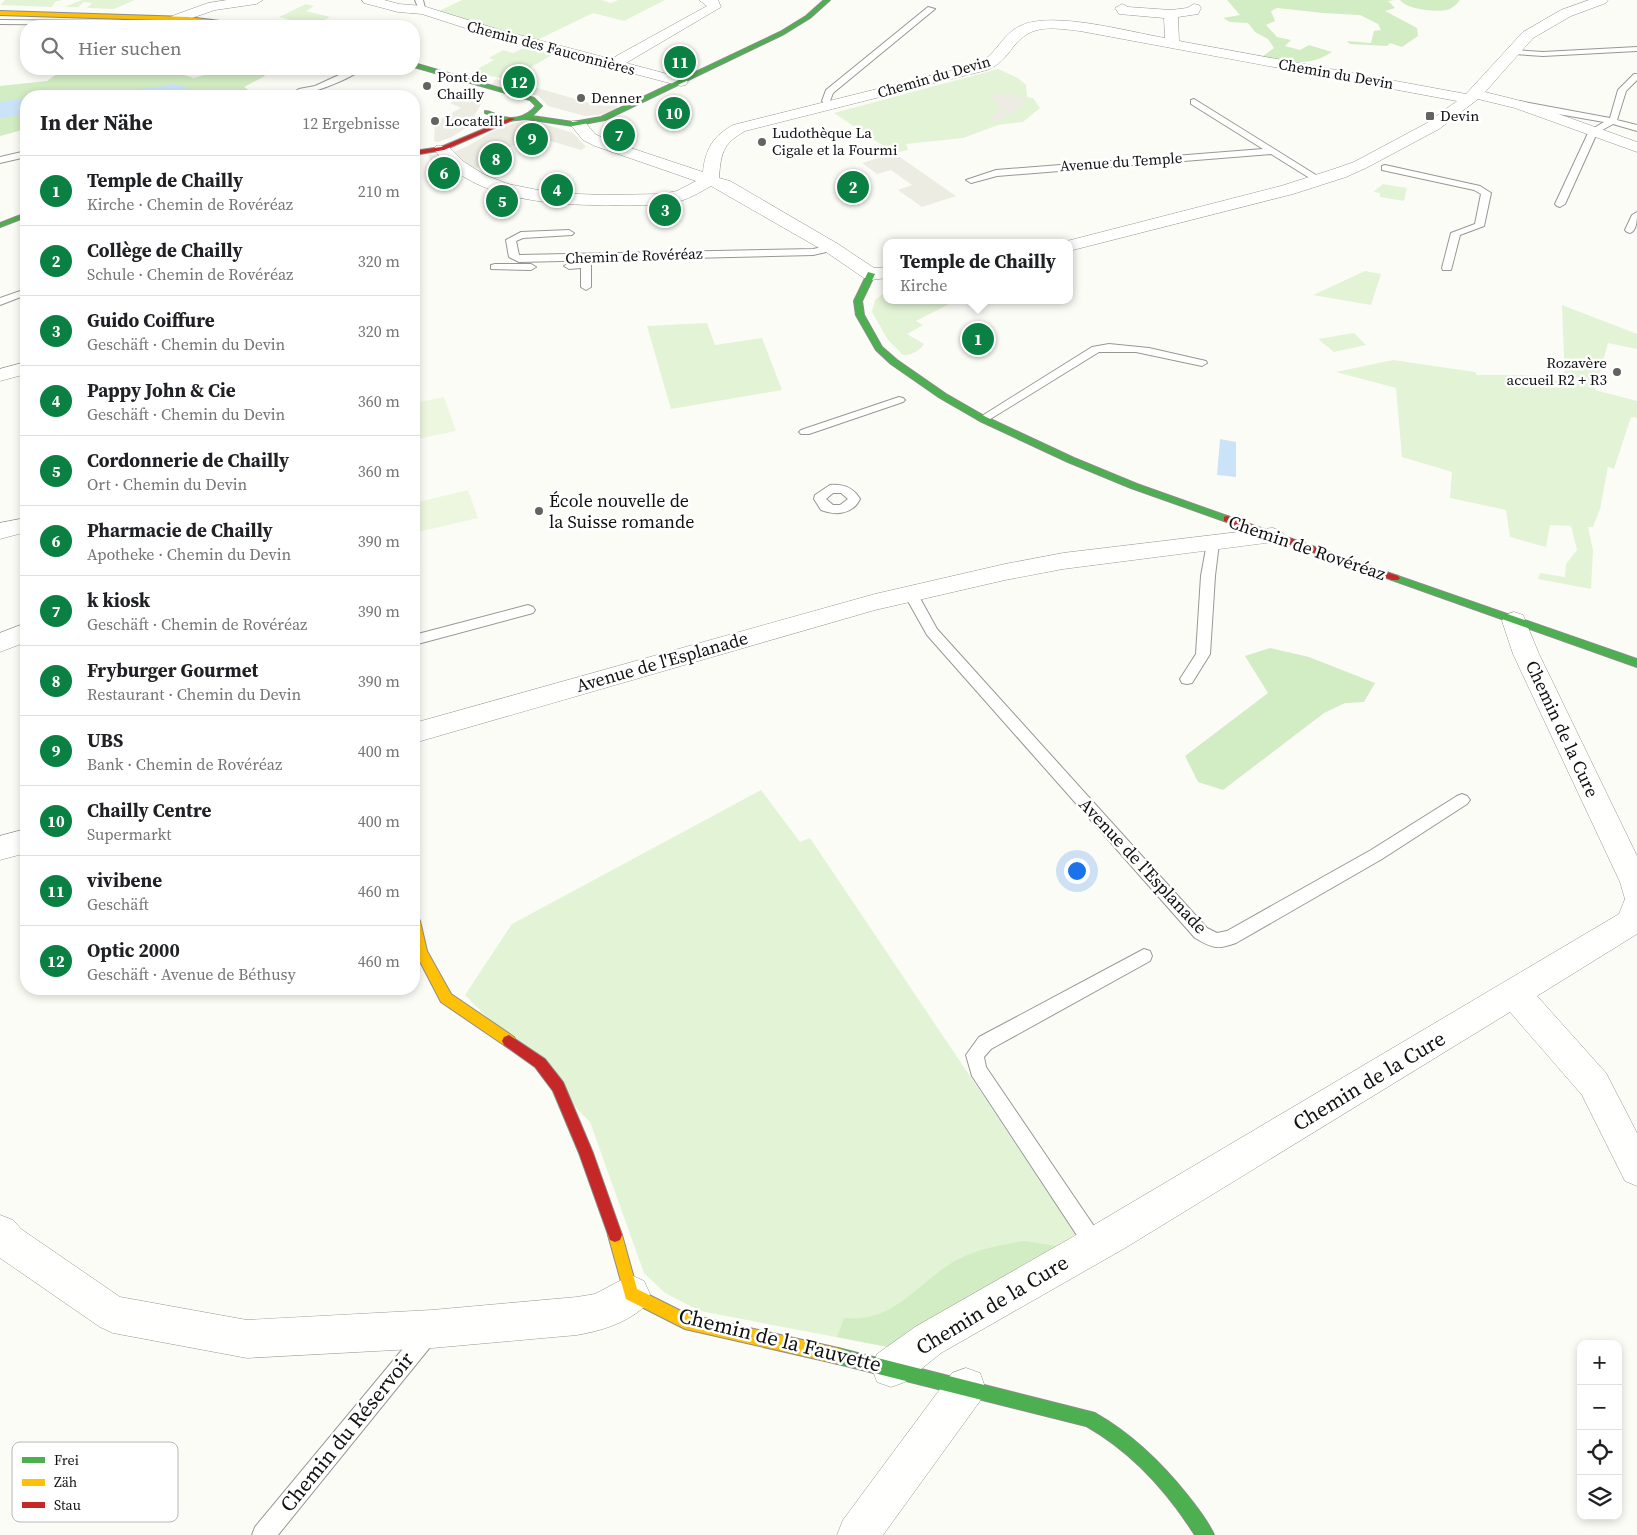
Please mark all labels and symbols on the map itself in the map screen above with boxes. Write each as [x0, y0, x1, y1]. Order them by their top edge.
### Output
street label: Chemin des Fauconnières [465, 15, 638, 80]
pin: 11 [664, 43, 696, 81]
street label: Chemin du Devin [875, 50, 993, 103]
street label: Chemin du Devin [1277, 53, 1395, 94]
pin: 12 [503, 63, 535, 101]
place label: Pont de Chailly [437, 66, 488, 104]
marker: Pont de Chailly [421, 80, 433, 92]
place label: Denner [591, 87, 642, 108]
marker: Denner [575, 92, 587, 104]
pin: 10 [658, 94, 690, 132]
place label: Devin [1440, 105, 1479, 126]
place label: Locatelli [445, 110, 503, 131]
marker: Devin [1424, 110, 1436, 122]
marker: Locatelli [429, 115, 441, 127]
pin: 7 [603, 116, 635, 154]
pin: 9 [516, 120, 548, 158]
place label: Ludothèque La Cigale et la Fourmi [772, 122, 897, 160]
marker: Ludothèque La Cigale et la Fourmi [756, 136, 768, 148]
pin: 8 [480, 140, 512, 178]
street label: Avenue du Temple [1059, 147, 1183, 176]
pin: 6 [428, 154, 460, 192]
pin: 2 [837, 168, 869, 206]
pin: 4 [541, 171, 573, 209]
pin: 5 [486, 182, 518, 220]
pin: 3 [649, 191, 681, 229]
street label: Chemin de Rovéréaz [565, 243, 703, 268]
pin: 1 [962, 320, 994, 358]
place label: Rozavère accueil R2 + R3 [1507, 352, 1607, 390]
marker: Rozavère accueil R2 + R3 [1611, 366, 1623, 378]
place label: École nouvelle de la Suisse romande [549, 488, 694, 534]
marker: École nouvelle de la Suisse romande [533, 505, 545, 517]
street label: Chemin de Rovéréaz [1225, 509, 1389, 586]
street label: Avenue de l'Esplanade [573, 625, 751, 698]
street label: Chemin de la Cure [1520, 656, 1605, 801]
street label: Avenue de l'Esplanade [1074, 792, 1213, 939]
your location [1064, 858, 1090, 884]
street label: Chemin de la Cure [1287, 1024, 1450, 1138]
street label: Chemin de la Cure [910, 1248, 1073, 1362]
street label: Chemin de la Fauvette [676, 1300, 884, 1379]
street label: Chemin du Réservoir [273, 1345, 420, 1518]
legend [12, 1442, 178, 1522]
text: Frei [54, 1450, 79, 1470]
text: Zäh [54, 1472, 77, 1492]
text: Stau [54, 1495, 81, 1515]

